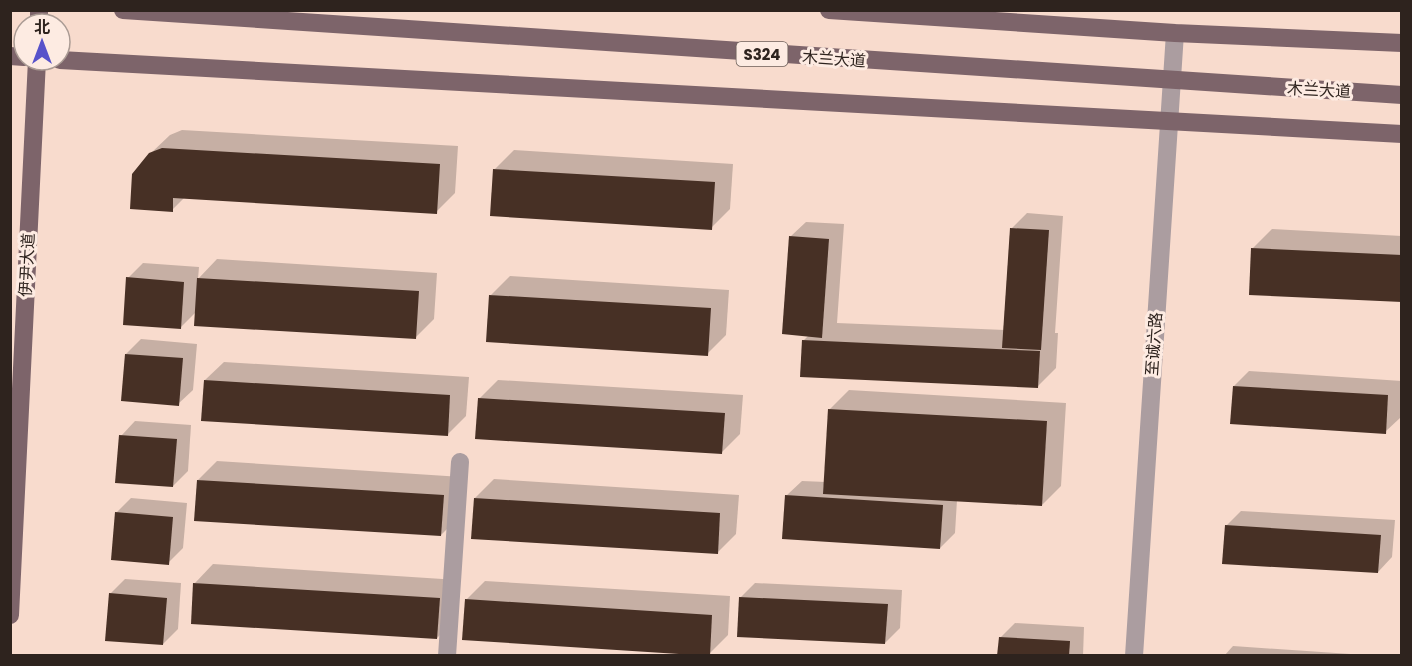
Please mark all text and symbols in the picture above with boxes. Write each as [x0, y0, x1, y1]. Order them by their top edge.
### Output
north arrow [12, 12, 72, 72]
text: 北 [34, 16, 50, 39]
road number: S324 [736, 42, 788, 66]
street label: 木兰大道 [801, 45, 867, 73]
street label: 木兰大道 [1286, 77, 1352, 103]
street label: 伊尹大道 [14, 232, 40, 298]
street label: 至诚六路 [1140, 311, 1168, 377]

